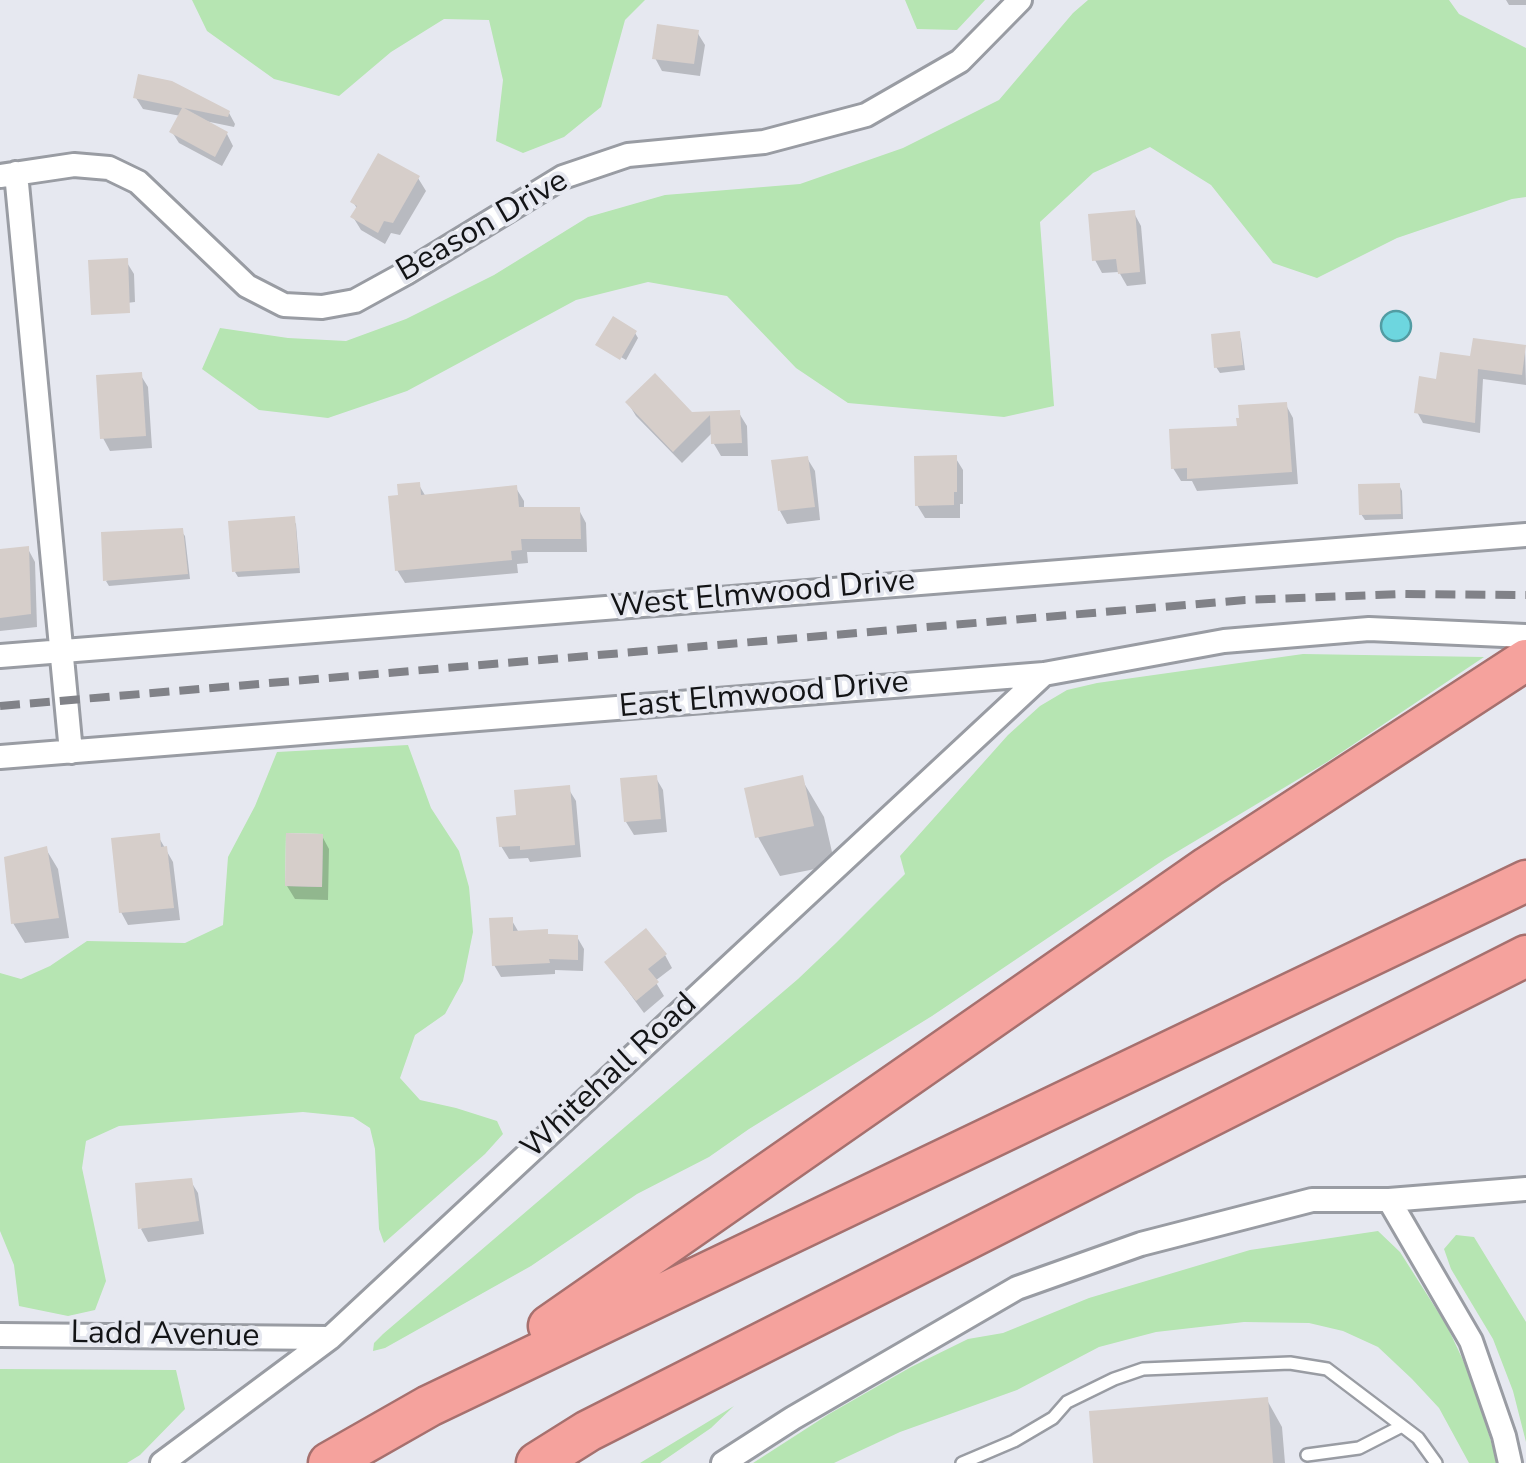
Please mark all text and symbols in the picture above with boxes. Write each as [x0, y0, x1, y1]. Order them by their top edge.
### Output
street label: Beason Drive [391, 163, 575, 291]
street label: West Elmwood Drive [609, 563, 917, 627]
street label: East Elmwood Drive [618, 664, 910, 728]
street label: Whitehall Road [514, 986, 706, 1168]
street label: Ladd Avenue [70, 1315, 260, 1357]

